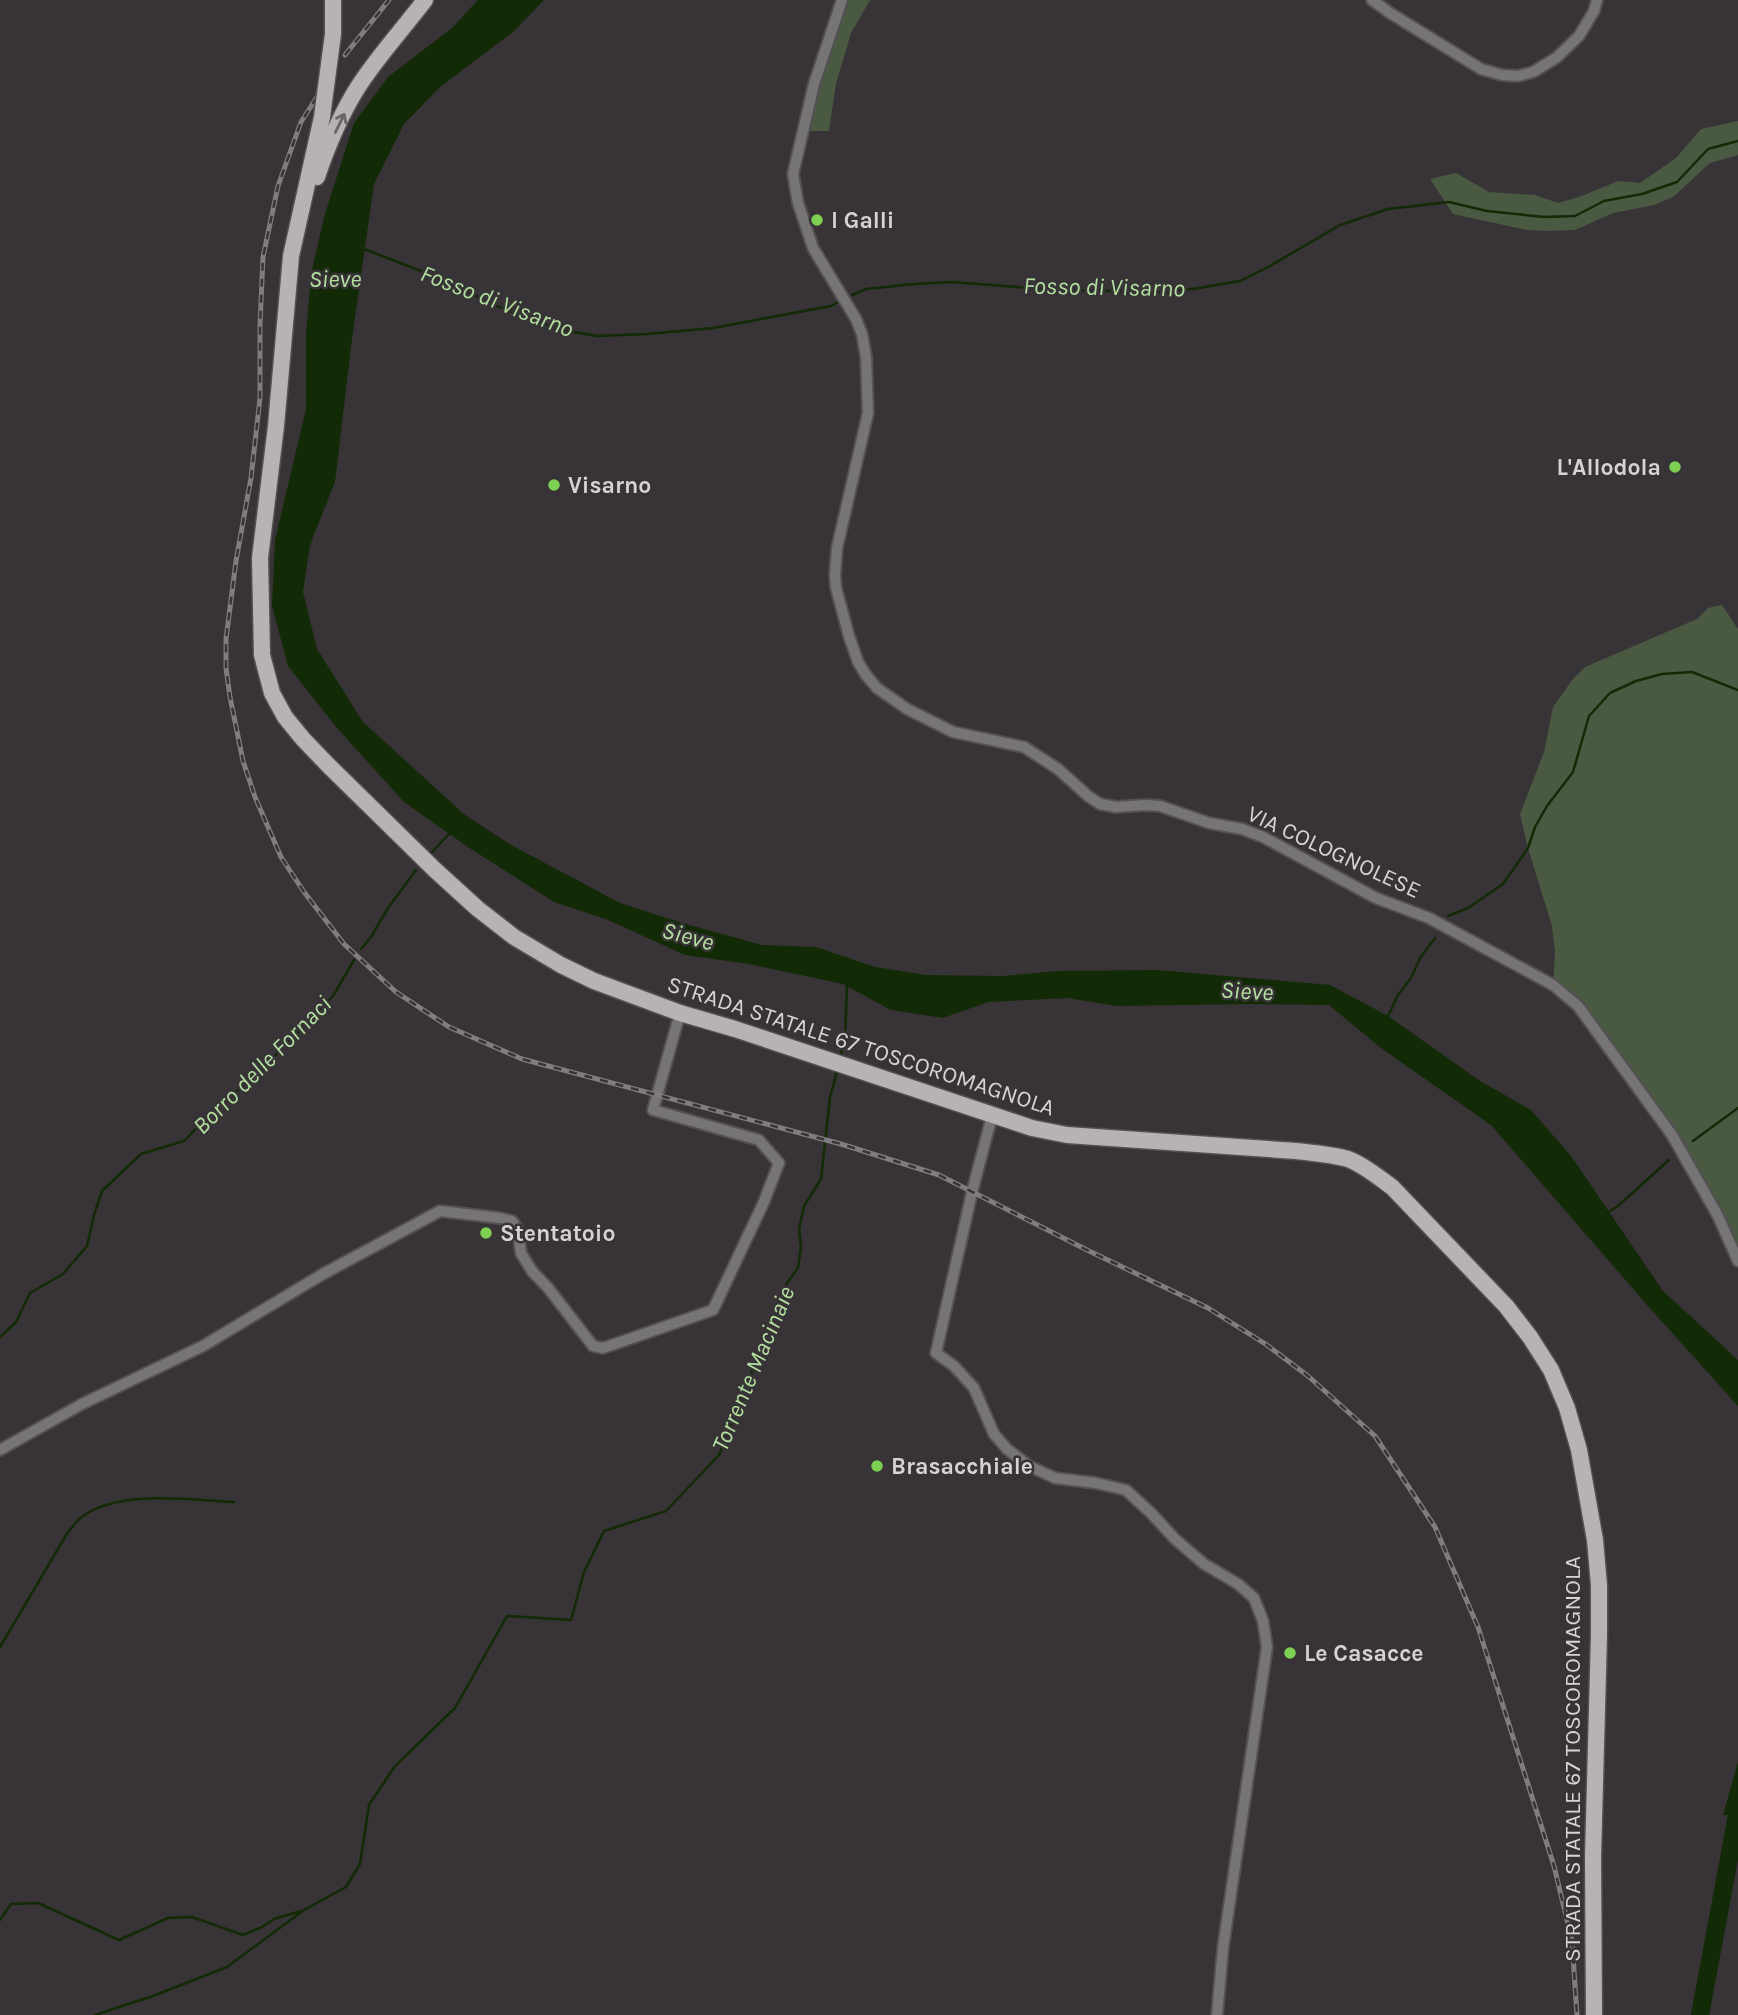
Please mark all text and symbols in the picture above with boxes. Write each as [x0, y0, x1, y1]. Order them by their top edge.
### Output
one-way arrow [333, 113, 347, 134]
place label: I Galli [831, 207, 894, 234]
marker: I Galli [809, 212, 825, 228]
water label: Fosso di Visarno [417, 259, 578, 343]
water label: Sieve [309, 265, 361, 293]
water label: Fosso di Visarno [1023, 272, 1185, 302]
place label: L'Allodola [1557, 454, 1661, 481]
marker: L'Allodola [1667, 459, 1683, 475]
place label: Visarno [568, 472, 651, 499]
marker: Visarno [546, 477, 562, 493]
street label: VIA COLOGNOLESE [1243, 800, 1425, 904]
water label: Sieve [659, 916, 717, 956]
street label: STRADA STATALE 67 TOSCOROMAGNOLA [664, 970, 1058, 1122]
water label: Sieve [1220, 976, 1274, 1006]
water label: Borro delle Fornaci [187, 990, 337, 1140]
place label: Stentatoio [500, 1220, 615, 1247]
marker: Stentatoio [478, 1225, 494, 1241]
water label: Torrente Macinaie [706, 1282, 800, 1456]
place label: Brasacchiale [891, 1453, 1033, 1480]
marker: Brasacchiale [869, 1458, 885, 1474]
street label: STRADA STATALE 67 TOSCOROMAGNOLA [1559, 1556, 1586, 1962]
place label: Le Casacce [1304, 1640, 1424, 1667]
marker: Le Casacce [1282, 1645, 1298, 1661]

